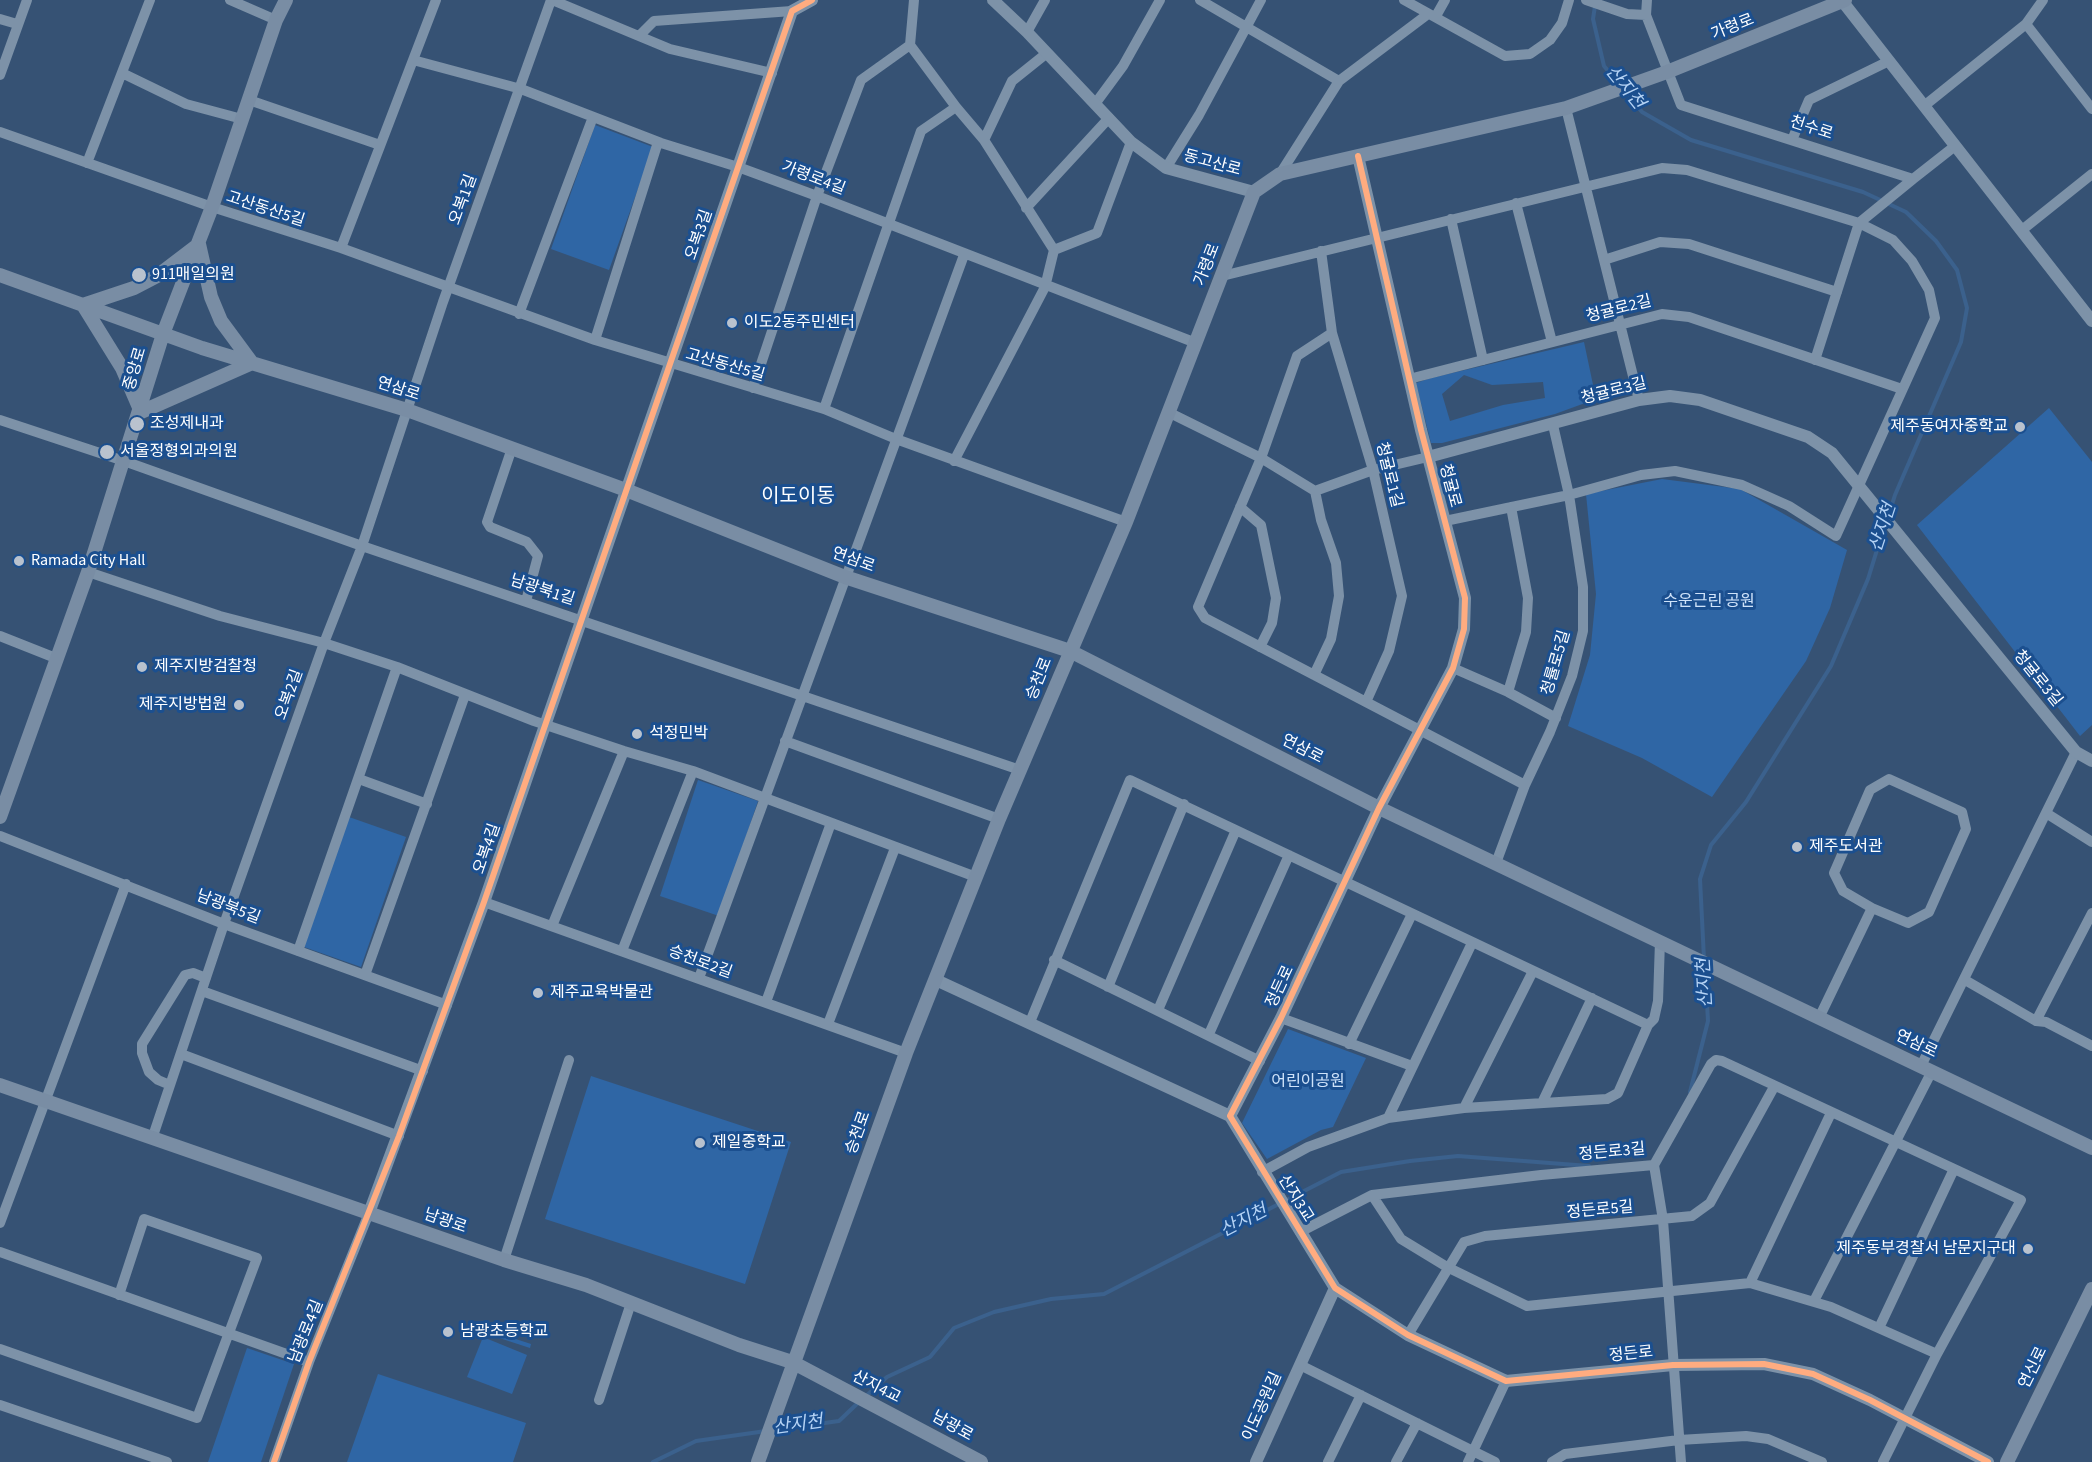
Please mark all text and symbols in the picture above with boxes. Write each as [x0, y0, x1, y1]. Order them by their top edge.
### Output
street label: 가령로 [1709, 11, 1757, 45]
water label: 산지천 [1600, 62, 1648, 114]
street label: 천수로 [1787, 113, 1835, 145]
street label: 동고산로 [1181, 147, 1243, 181]
street label: 가령로4길 [778, 158, 848, 200]
street label: 오복1길 [446, 172, 482, 228]
street label: 고산동산5길 [223, 188, 307, 232]
street label: 오복3길 [682, 207, 718, 263]
street label: 가령로 [1191, 241, 1225, 289]
place label: 911매일의원 [152, 265, 235, 285]
marker: 911매일의원 [130, 266, 148, 284]
street label: 청귤로2길 [1584, 293, 1654, 327]
place label: 이도2동주민센터 [744, 313, 855, 333]
marker: 이도2동주민센터 [725, 316, 739, 330]
street label: 중앙로 [121, 345, 151, 393]
street label: 고산동산5길 [683, 346, 767, 386]
street label: 연삼로 [374, 374, 422, 406]
street label: 청귤로3길 [1579, 375, 1649, 409]
place label: 조성제내과 [150, 414, 224, 434]
marker: 조성제내과 [128, 415, 146, 433]
place label: 제주동여자중학교 [1890, 417, 2008, 437]
marker: 제주동여자중학교 [2013, 420, 2027, 434]
street label: 청귤로1길 [1371, 440, 1405, 510]
place label: 서울정형외과의원 [120, 442, 238, 462]
marker: 서울정형외과의원 [98, 443, 116, 461]
street label: 청귤로 [1434, 462, 1464, 510]
district label: 이도이동 [761, 486, 835, 510]
water label: 산지천 [1866, 501, 1902, 555]
street label: 연삼로 [829, 544, 877, 578]
place label: Ramada City Hall [31, 551, 145, 571]
marker: Ramada City Hall [12, 554, 26, 568]
street label: 남광북1길 [507, 572, 577, 610]
park label: 수운근린 공원 [1663, 592, 1755, 612]
street label: 청률로5길 [1539, 628, 1575, 698]
street label: 청귤로3길 [2009, 647, 2065, 711]
street label: 승천로 [1023, 655, 1057, 703]
place label: 제주지방검찰청 [154, 657, 257, 677]
marker: 제주지방검찰청 [135, 660, 149, 674]
street label: 오복2길 [272, 667, 308, 723]
place label: 제주지방법원 [139, 695, 227, 715]
marker: 제주지방법원 [232, 698, 246, 712]
place label: 석정민박 [649, 724, 708, 744]
marker: 석정민박 [630, 727, 644, 741]
street label: 연삼로 [1278, 731, 1326, 769]
street label: 오복4길 [470, 821, 506, 877]
place label: 제주도서관 [1809, 837, 1883, 857]
marker: 제주도서관 [1790, 840, 1804, 854]
street label: 남광북5길 [193, 887, 263, 929]
street label: 승천로2길 [665, 943, 735, 983]
water label: 산지천 [1694, 958, 1718, 1008]
street label: 정든로 [1263, 963, 1299, 1011]
place label: 제주교육박물관 [550, 983, 653, 1003]
marker: 제주교육박물관 [531, 986, 545, 1000]
street label: 연삼로 [1892, 1027, 1940, 1063]
park label: 어린이공원 [1271, 1072, 1345, 1092]
street label: 승천로 [842, 1109, 876, 1157]
place label: 제일중학교 [712, 1133, 786, 1153]
marker: 제일중학교 [693, 1136, 707, 1150]
street label: 정든로3길 [1578, 1141, 1646, 1165]
street label: 산지3교 [1273, 1172, 1317, 1226]
street label: 정든로5길 [1566, 1199, 1634, 1223]
water label: 산지천 [1217, 1201, 1271, 1243]
street label: 남광로 [421, 1206, 469, 1238]
place label: 제주동부경찰서 남문지구대 [1836, 1239, 2016, 1259]
marker: 제주동부경찰서 남문지구대 [2021, 1242, 2035, 1256]
street label: 남광로4길 [286, 1297, 328, 1367]
place label: 남광초등학교 [460, 1322, 548, 1342]
marker: 남광초등학교 [441, 1325, 455, 1339]
street label: 정든로 [1608, 1343, 1654, 1367]
street label: 연신로 [2016, 1344, 2052, 1392]
street label: 산지4교 [848, 1368, 904, 1408]
street label: 이도공원길 [1239, 1369, 1287, 1445]
street label: 남광로 [928, 1408, 976, 1446]
water label: 산지천 [772, 1412, 824, 1440]

